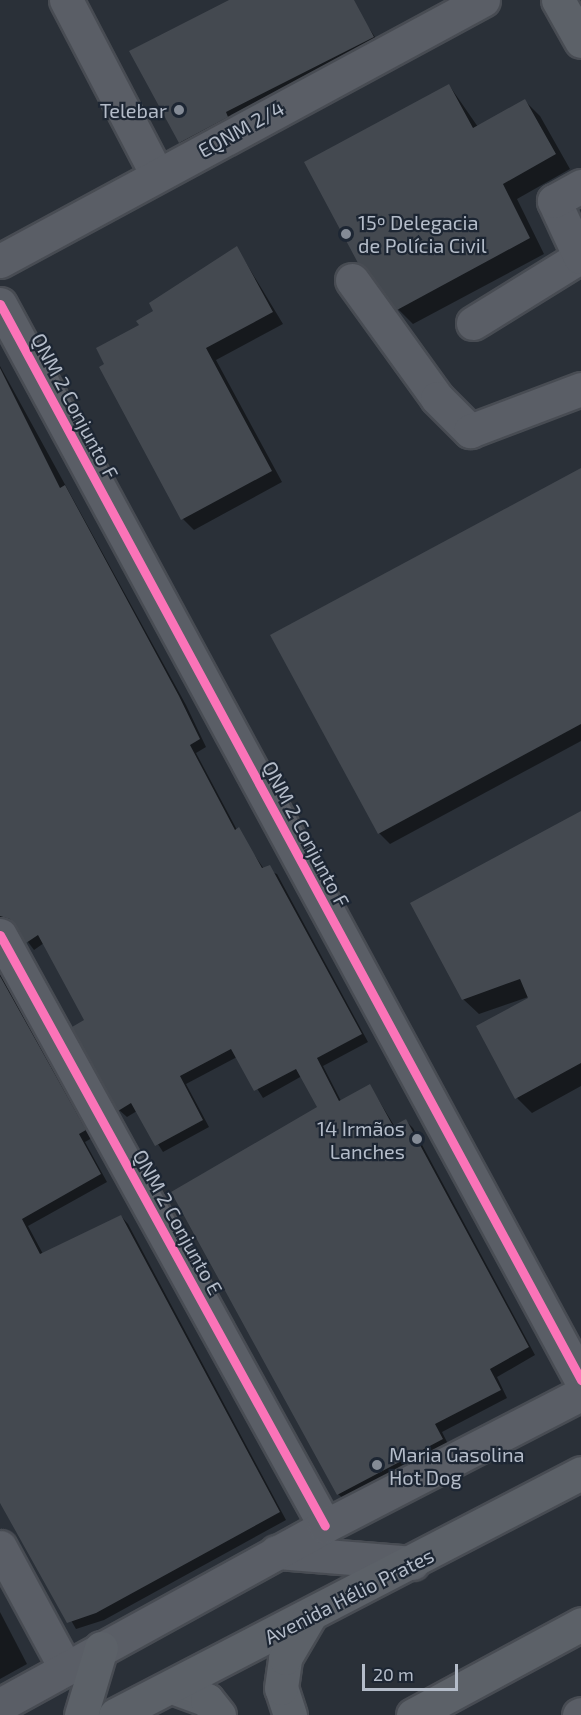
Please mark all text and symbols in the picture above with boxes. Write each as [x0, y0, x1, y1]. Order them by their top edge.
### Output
street label: EQNM 2/4 [194, 96, 288, 162]
place label: Telebar [100, 98, 167, 122]
marker: Telebar [172, 103, 186, 117]
place label: 15º Delegacia de Polícia Civil [358, 210, 487, 257]
marker: 15º Delegacia de Polícia Civil [339, 227, 353, 241]
street label: QNM 2 Conjunto F [26, 329, 124, 483]
street label: QNM 2 Conjunto F [257, 757, 355, 911]
place label: 14 Irmãos Lanches [317, 1116, 405, 1163]
marker: 14 Irmãos Lanches [410, 1132, 424, 1146]
street label: QNM 2 Conjunto E [128, 1145, 228, 1299]
place label: Maria Gasolina Hot Dog [389, 1442, 524, 1489]
marker: Maria Gasolina Hot Dog [370, 1458, 384, 1472]
street label: Avenida Hélio Prates [260, 1543, 438, 1649]
scale bar [365, 1652, 461, 1690]
text: 20 m [373, 1663, 414, 1685]

